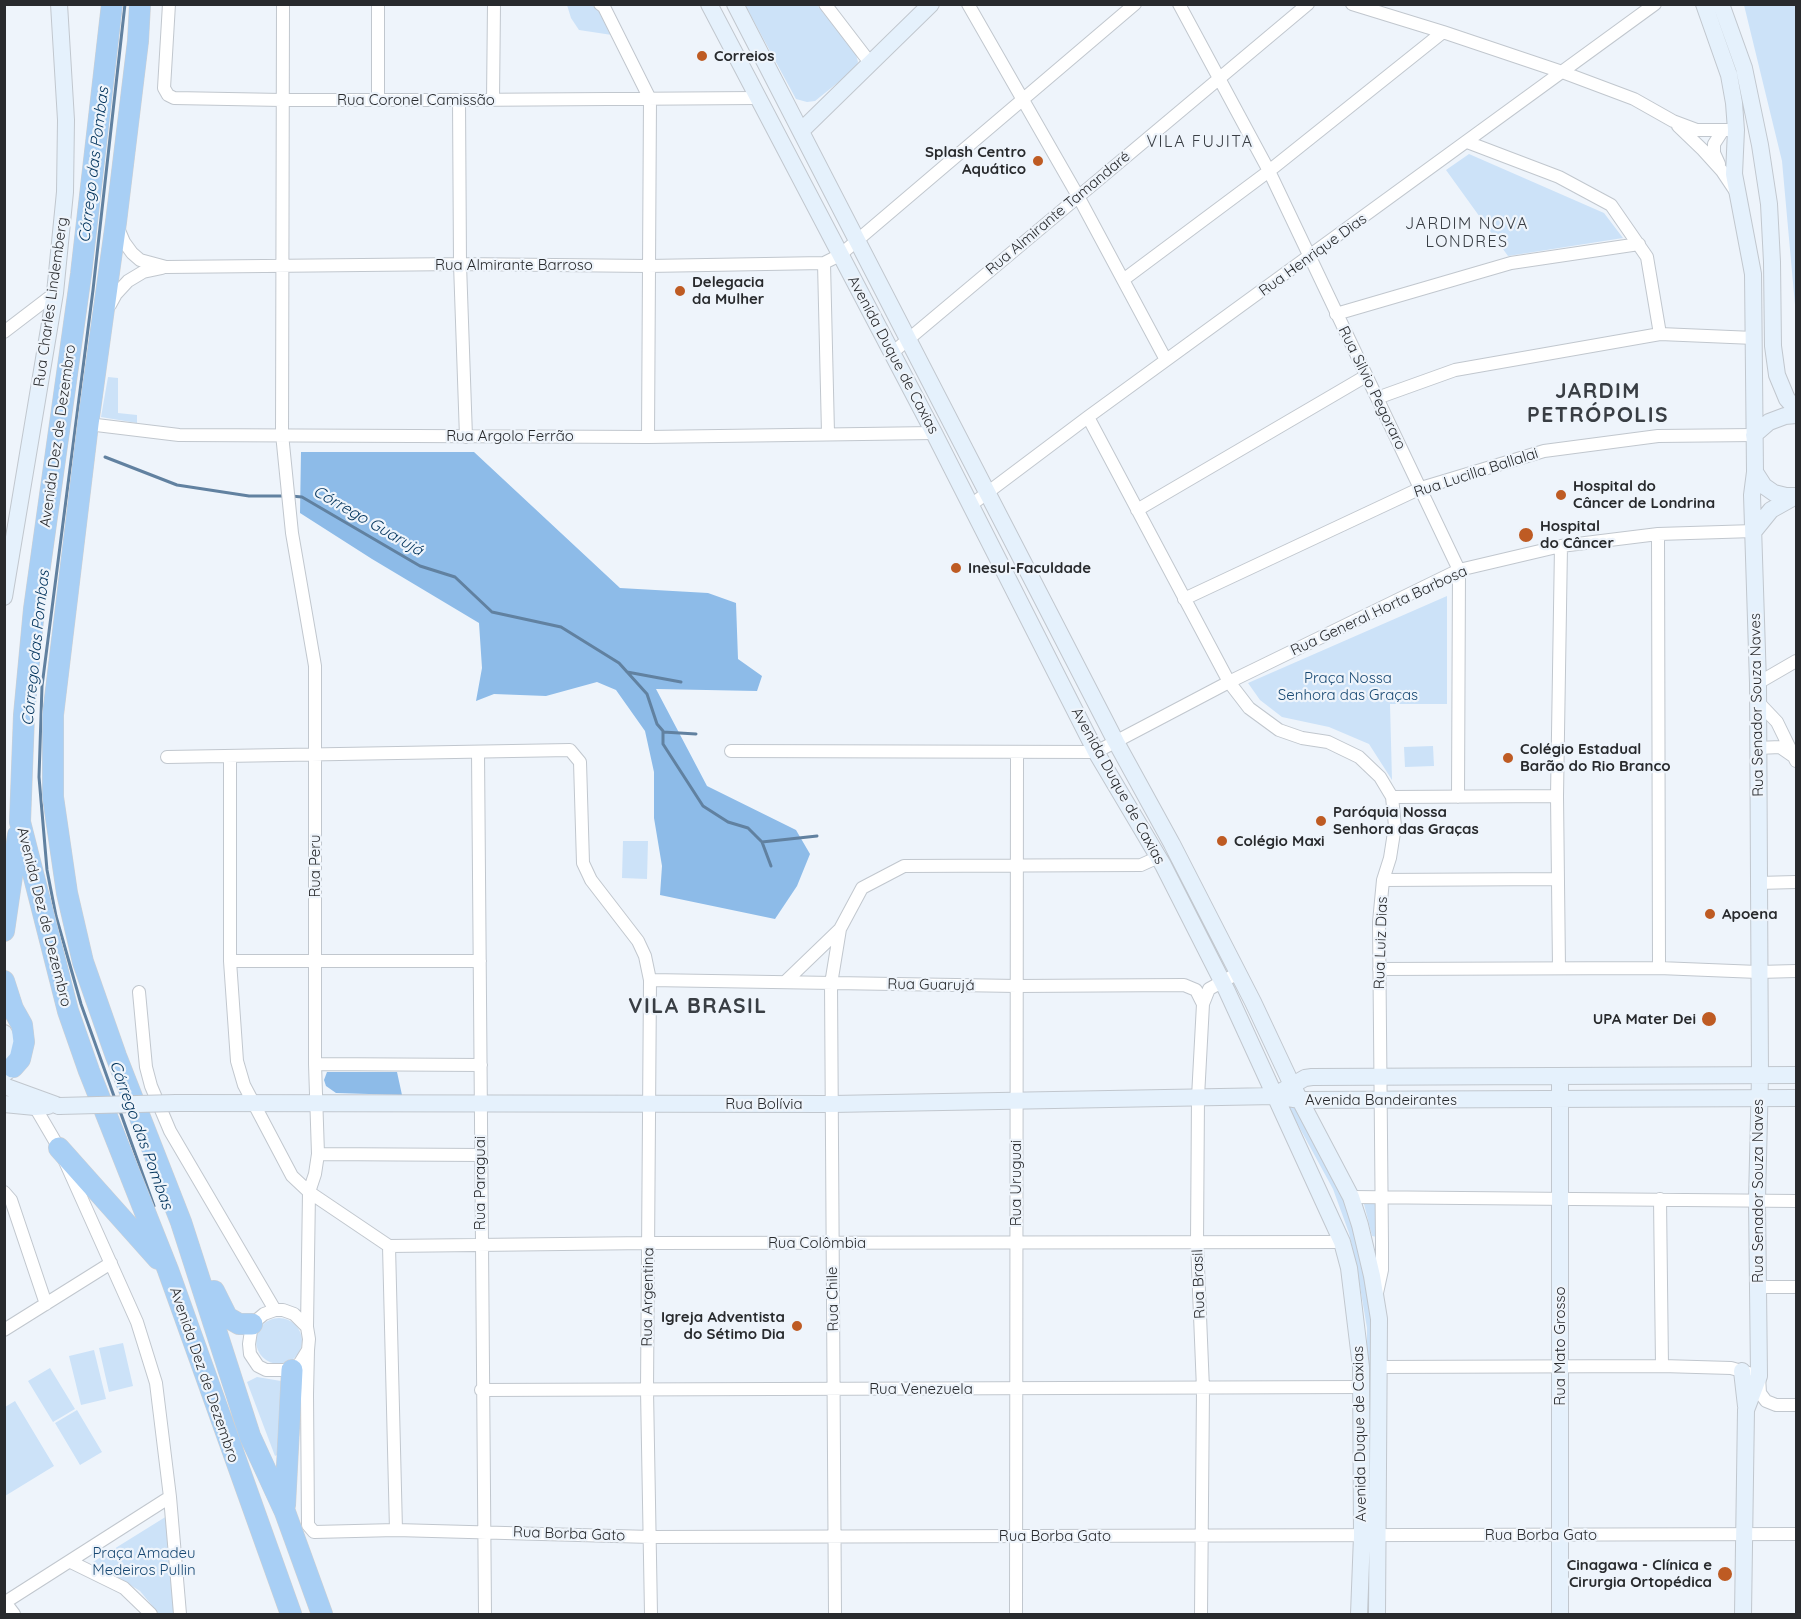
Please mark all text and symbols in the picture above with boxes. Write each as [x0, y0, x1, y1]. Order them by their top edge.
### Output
place label: Correios [714, 47, 774, 65]
marker: Correios [695, 49, 709, 63]
water label: Córrego das Pombas [75, 86, 113, 244]
street label: Rua Coronel Camissão [337, 91, 495, 109]
district label: VILA FUJITA [1146, 132, 1254, 152]
place label: Splash Centro Aquático [925, 143, 1026, 178]
street label: Rua Almirante Tamandaré [982, 147, 1134, 279]
marker: Splash Centro Aquático [1031, 154, 1045, 168]
street label: Rua Henrique Dias [1256, 210, 1370, 300]
district label: JARDIM NOVA LONDRES [1405, 214, 1529, 252]
street label: Rua Charles Lindemberg [30, 216, 72, 388]
street label: Rua Almirante Barroso [435, 256, 593, 274]
place label: Delegacia da Mulher [692, 273, 764, 308]
street label: Avenida Duque de Caxias [844, 273, 942, 437]
marker: Delegacia da Mulher [673, 284, 687, 298]
street label: Rua Silvio Pegoraro [1334, 323, 1410, 453]
street label: Avenida Dez de Dezembro [36, 344, 80, 528]
district label: JARDIM PETRÓPOLIS [1527, 379, 1669, 429]
street label: Rua Argolo Ferrão [446, 427, 574, 445]
street label: Rua Lucilla Ballalai [1411, 444, 1541, 502]
place label: Hospital do Câncer de Londrina [1573, 477, 1715, 512]
water label: Córrego Guarujá [310, 482, 426, 560]
marker: Hospital do Câncer de Londrina [1554, 488, 1568, 502]
place label: Hospital do Câncer [1540, 517, 1614, 552]
marker: Hospital do Câncer [1517, 526, 1535, 544]
place label: Inesul-Faculdade [968, 559, 1091, 577]
marker: Inesul-Faculdade [949, 561, 963, 575]
street label: Rua General Horta Barbosa [1288, 562, 1470, 660]
water label: Córrego das Pombas [18, 569, 54, 727]
street label: Rua Senador Souza Naves [1746, 613, 1768, 797]
park label: Praça Nossa Senhora das Graças [1278, 669, 1418, 704]
street label: Avenida Duque de Caxias [1067, 704, 1169, 868]
place label: Colégio Estadual Barão do Rio Branco [1520, 740, 1671, 775]
marker: Colégio Estadual Barão do Rio Branco [1501, 751, 1515, 765]
place label: Paróquia Nossa Senhora das Graças [1333, 803, 1479, 838]
marker: Paróquia Nossa Senhora das Graças [1314, 814, 1328, 828]
street label: Avenida Dez de Dezembro [13, 825, 75, 1009]
place label: Colégio Maxi [1234, 832, 1325, 850]
street label: Rua Peru [306, 834, 324, 898]
marker: Colégio Maxi [1215, 834, 1229, 848]
street label: Rua Luiz Dias [1370, 896, 1392, 990]
place label: Apoena [1722, 905, 1778, 923]
marker: Apoena [1703, 907, 1717, 921]
street label: Rua Guarujá [887, 975, 975, 995]
district label: VILA BRASIL [628, 994, 768, 1020]
place label: UPA Mater Dei [1593, 1010, 1696, 1028]
marker: UPA Mater Dei [1700, 1010, 1718, 1028]
water label: Córrego das Pombas [105, 1058, 177, 1212]
street label: Avenida Bandeirantes [1305, 1091, 1457, 1109]
street label: Rua Bolívia [725, 1095, 803, 1113]
street label: Rua Senador Souza Naves [1749, 1099, 1767, 1283]
street label: Rua Paraguai [471, 1136, 489, 1230]
street label: Rua Uruguai [1007, 1140, 1025, 1226]
street label: Rua Colômbia [768, 1234, 866, 1252]
street label: Rua Argentina [638, 1247, 658, 1347]
street label: Rua Brasil [1189, 1249, 1209, 1319]
street label: Rua Chile [823, 1266, 843, 1332]
street label: Avenida Dez de Dezembro [165, 1285, 243, 1465]
street label: Rua Mato Grosso [1551, 1286, 1569, 1406]
place label: Igreja Adventista do Sétimo Dia [661, 1308, 785, 1343]
marker: Igreja Adventista do Sétimo Dia [790, 1319, 804, 1333]
street label: Avenida Duque de Caxias [1349, 1346, 1371, 1522]
street label: Rua Venezuela [869, 1380, 973, 1398]
street label: Rua Borba Gato [513, 1523, 625, 1545]
street label: Rua Borba Gato [1485, 1526, 1597, 1544]
street label: Rua Borba Gato [999, 1527, 1111, 1545]
park label: Praça Amadeu Medeiros Pullin [92, 1544, 196, 1579]
place label: Cinagawa - Clínica e Cirurgia Ortopédica [1567, 1556, 1712, 1591]
marker: Cinagawa - Clínica e Cirurgia Ortopédica [1716, 1565, 1734, 1583]

